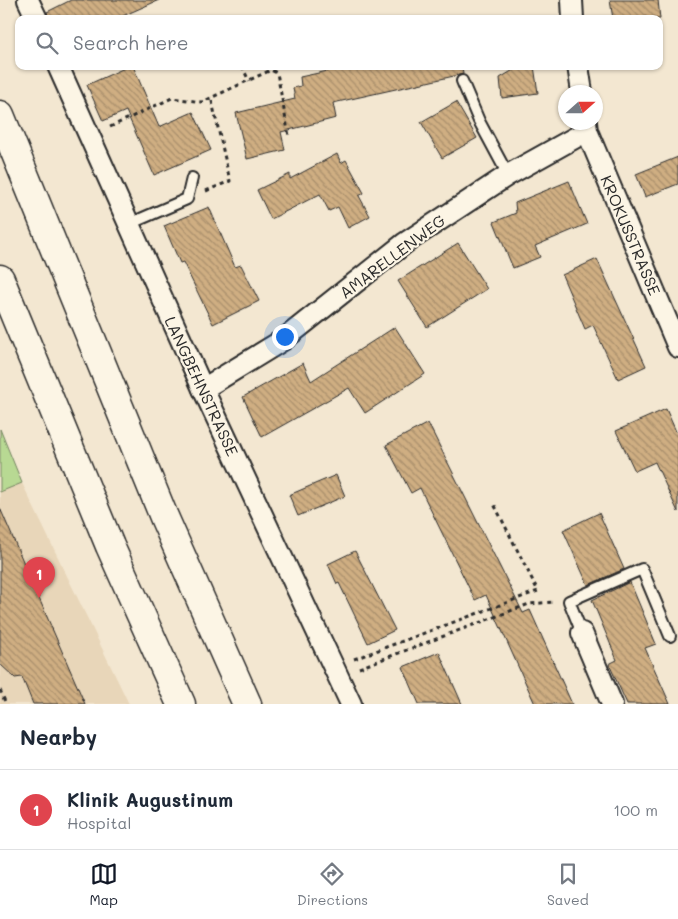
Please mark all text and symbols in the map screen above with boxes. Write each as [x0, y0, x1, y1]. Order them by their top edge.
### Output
search box [15, 15, 663, 70]
icon: search [33, 29, 61, 57]
text: Search here [73, 30, 189, 55]
north arrow [558, 85, 603, 130]
street label: KROKUSSTRASSE [596, 172, 666, 298]
street label: AMARELLENWEG [335, 209, 449, 303]
street label: LANGBEHNSTRASSE [160, 313, 244, 459]
your location [272, 324, 298, 350]
pin: 1 [23, 557, 55, 598]
text: Nearby [20, 723, 97, 750]
text: Klinik Augustinum [67, 787, 233, 812]
text: 1 [32, 799, 40, 820]
text: 100 m [613, 799, 658, 820]
text: Hospital [67, 812, 131, 833]
tab: Map [89, 860, 118, 909]
tab: Directions [297, 860, 368, 909]
tab: Saved [547, 860, 589, 909]

